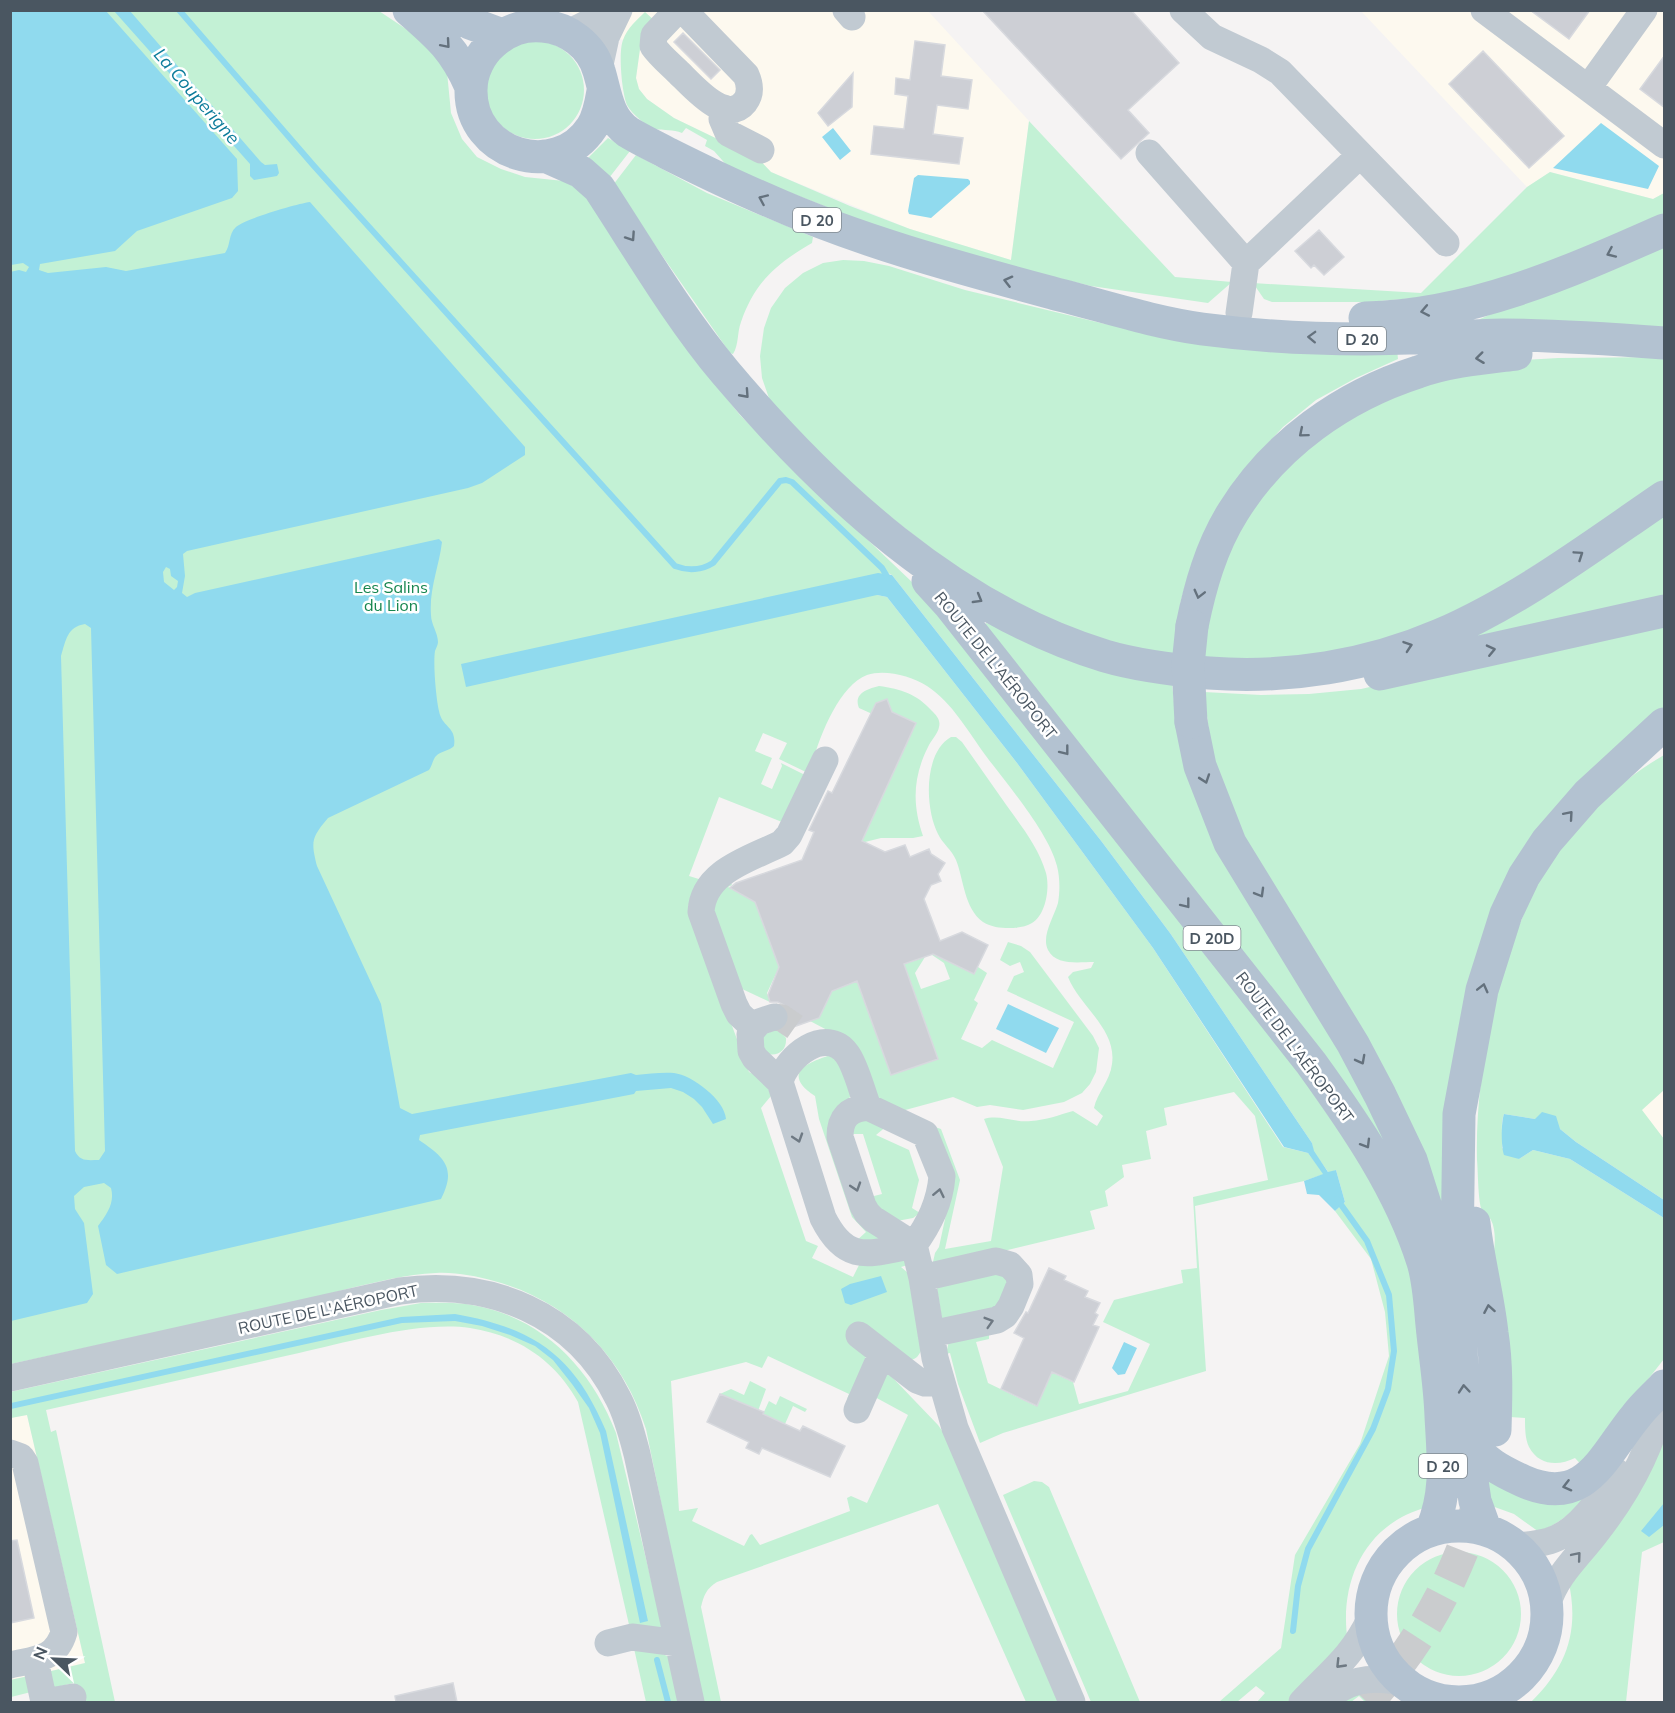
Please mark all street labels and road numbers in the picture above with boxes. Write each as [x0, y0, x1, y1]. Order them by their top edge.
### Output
road number: D 20 [793, 208, 841, 232]
road number: D 20 [1338, 327, 1386, 351]
street label: ROUTE DE L'AÉROPORT [930, 587, 1062, 743]
road number: D 20D [1184, 926, 1240, 950]
street label: ROUTE DE L'AÉROPORT [1232, 968, 1358, 1127]
street label: ROUTE DE L'AÉROPORT [236, 1280, 420, 1338]
road number: D 20 [1419, 1454, 1467, 1478]

